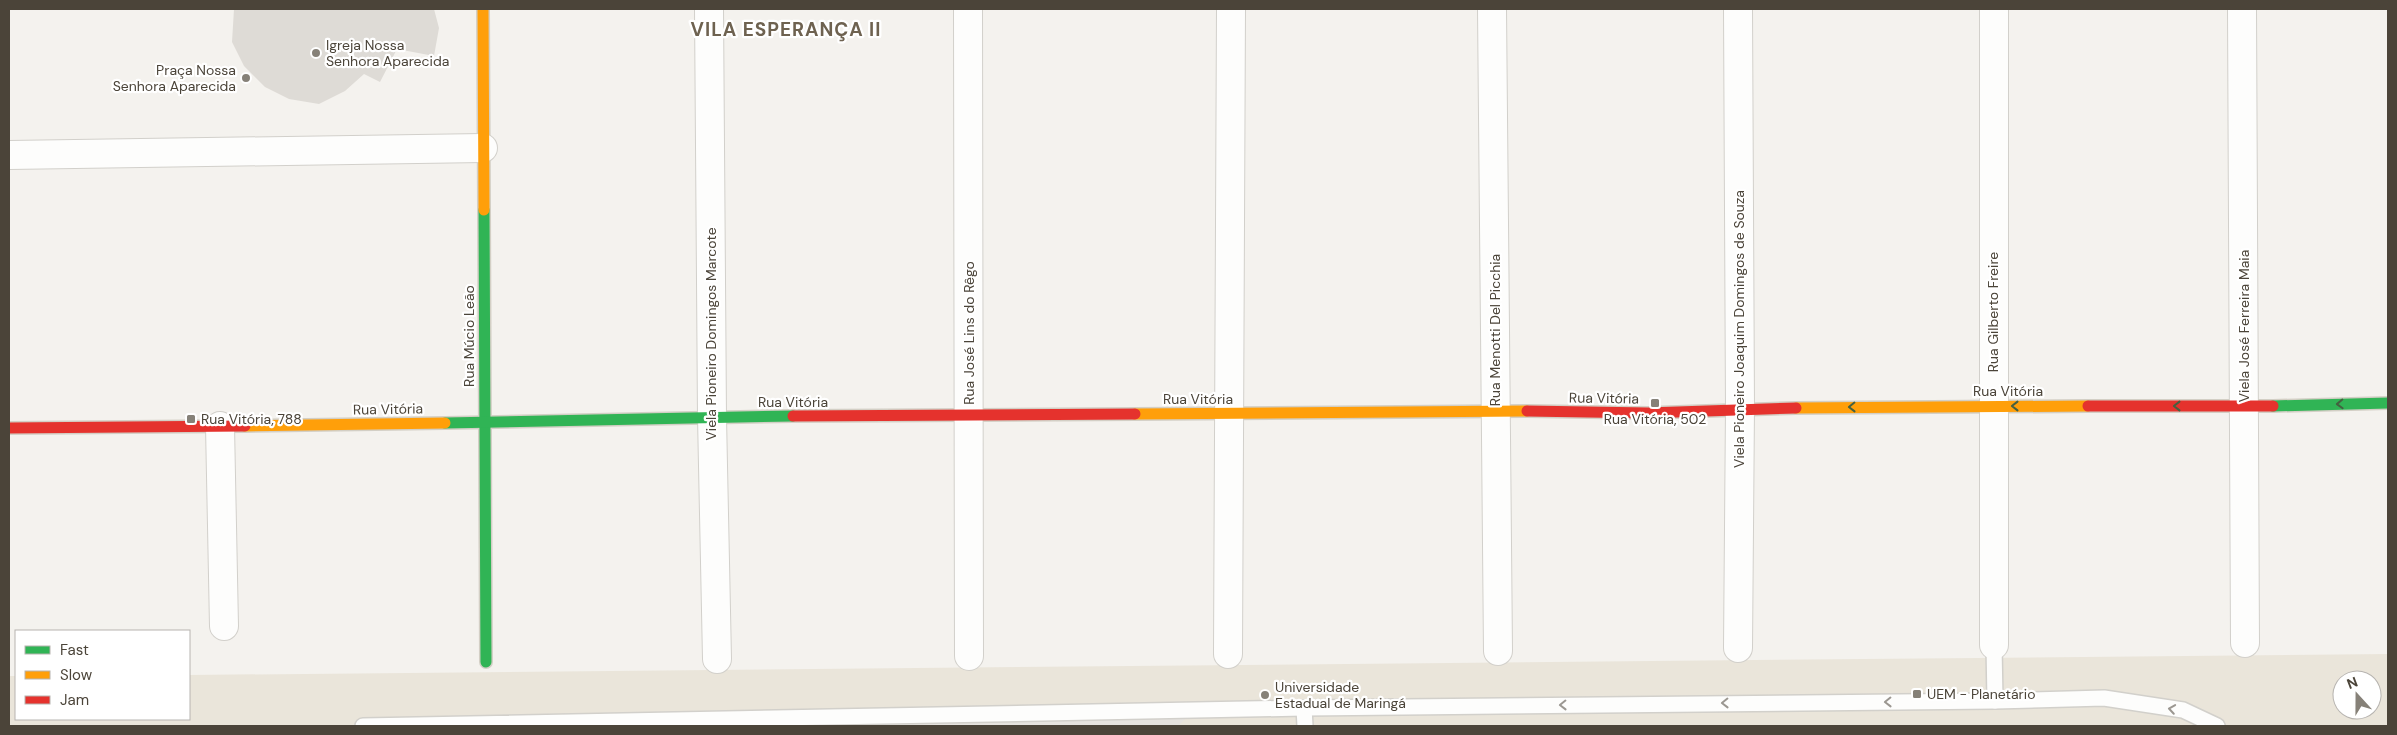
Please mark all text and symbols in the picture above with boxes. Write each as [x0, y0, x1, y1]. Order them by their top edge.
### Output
district label: VILA ESPERANÇA II [691, 17, 881, 42]
place label: Igreja Nossa Senhora Aparecida [326, 36, 449, 70]
marker: Igreja Nossa Senhora Aparecida [310, 47, 322, 59]
place label: Praça Nossa Senhora Aparecida [113, 61, 236, 95]
marker: Praça Nossa Senhora Aparecida [240, 72, 252, 84]
street label: Viela Pioneiro Joaquim Domingos de Souza [1730, 190, 1748, 468]
street label: Viela Pioneiro Domingos Marcote [702, 227, 720, 441]
street label: Viela José Ferreira Maia [2235, 250, 2253, 402]
street label: Rua Gilberto Freire [1984, 252, 2002, 372]
street label: Rua Menotti Del Picchia [1486, 254, 1504, 406]
street label: Rua José Lins do Rêgo [960, 261, 978, 405]
street label: Rua Múcio Leão [460, 285, 478, 387]
street label: Rua Vitória [1973, 382, 2043, 400]
street label: Rua Vitória [1569, 388, 1639, 408]
street label: Rua Vitória [1163, 390, 1233, 408]
street label: Rua Vitória [758, 393, 828, 411]
marker: Rua Vitória, 502 [1649, 397, 1661, 409]
street label: Rua Vitória [353, 399, 423, 419]
one-way arrow [2335, 399, 2343, 409]
one-way arrow [2010, 401, 2018, 411]
one-way arrow [2173, 401, 2180, 411]
one-way arrow [1848, 402, 1856, 412]
place label: Rua Vitória, 788 [201, 410, 302, 428]
place label: Rua Vitória, 502 [1604, 410, 1706, 428]
marker: Rua Vitória, 788 [185, 413, 197, 425]
legend [15, 630, 190, 720]
text: Fast [60, 640, 89, 660]
text: Slow [60, 665, 93, 685]
north arrow [2332, 670, 2382, 720]
text: N [2344, 673, 2360, 693]
place label: Universidade Estadual de Maringá [1275, 678, 1406, 712]
place label: UEM - Planetário [1927, 685, 2035, 703]
marker: UEM - Planetário [1911, 688, 1923, 700]
marker: Universidade Estadual de Maringá [1259, 689, 1271, 701]
text: Jam [60, 690, 89, 710]
one-way arrow [1883, 697, 1891, 707]
one-way arrow [1721, 698, 1729, 709]
one-way arrow [1558, 700, 1566, 710]
one-way arrow [2167, 704, 2176, 714]

